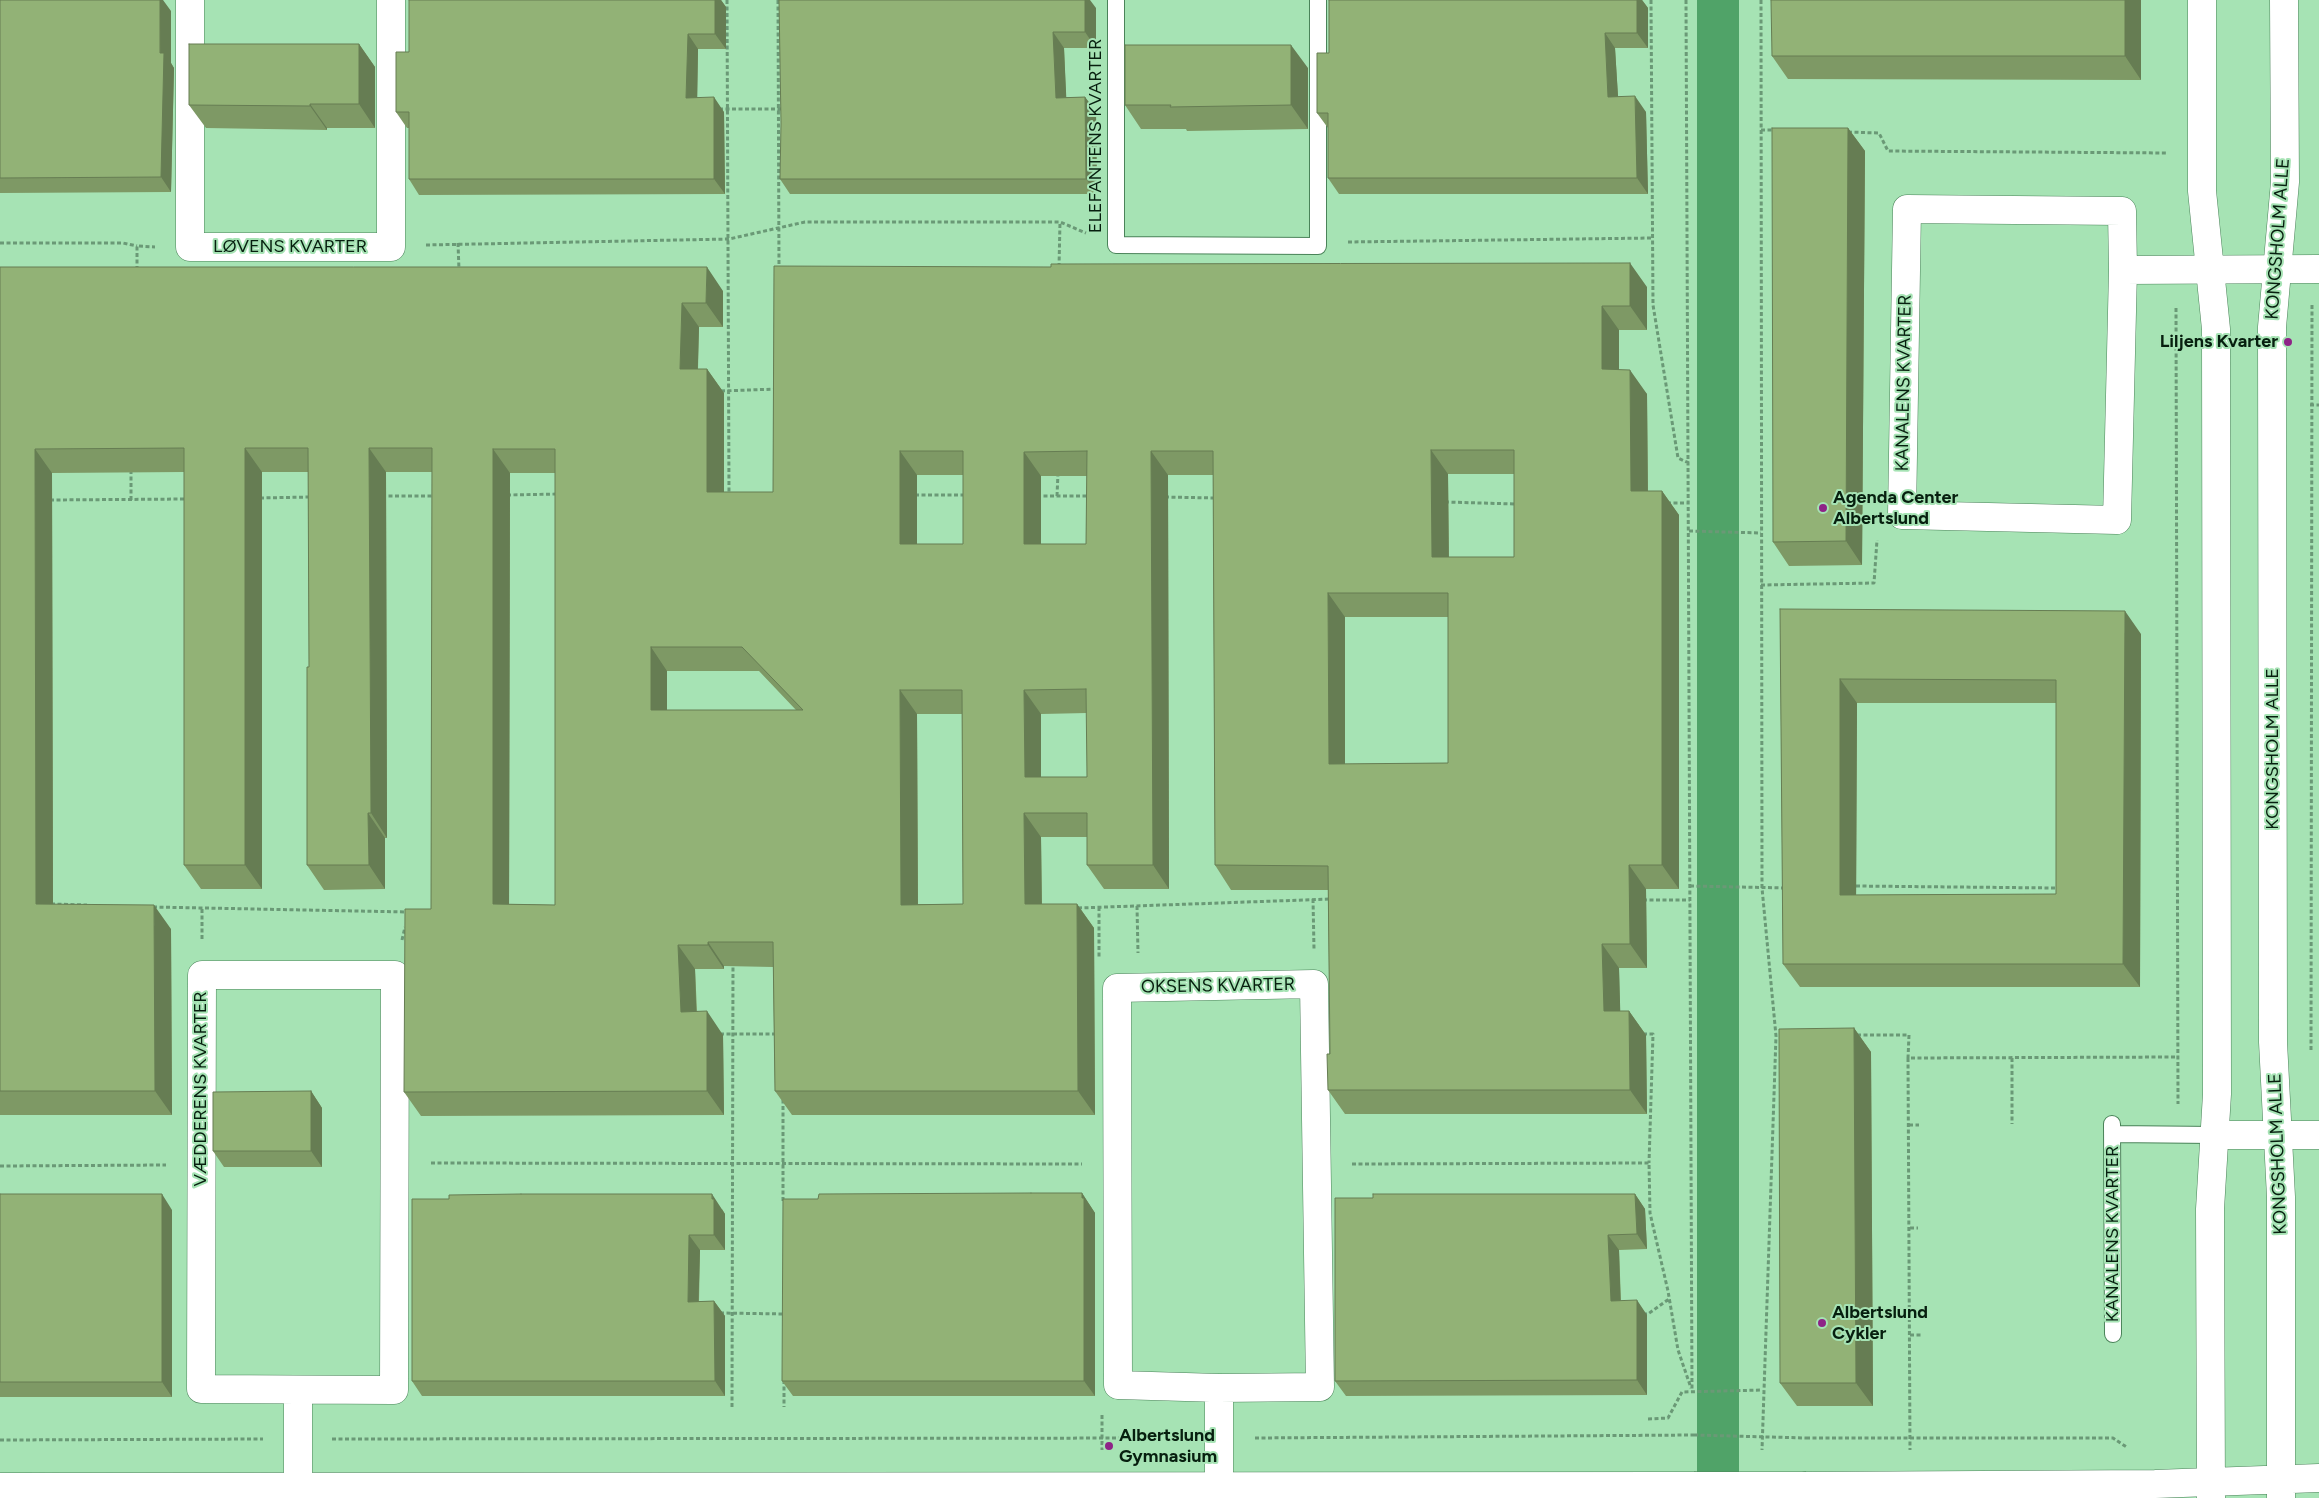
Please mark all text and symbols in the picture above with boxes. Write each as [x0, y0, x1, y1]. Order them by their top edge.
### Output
street label: ELEFANTENS KVARTER [1085, 39, 1107, 233]
street label: KONGSHOLM ALLE [2262, 158, 2294, 320]
street label: LØVENS KVARTER [213, 236, 367, 258]
street label: KANALENS KVARTER [1892, 294, 1916, 472]
place label: Liljens Kvarter [2160, 331, 2278, 353]
marker: Liljens Kvarter [2282, 336, 2294, 348]
place label: Agenda Center Albertslund [1833, 487, 1958, 530]
marker: Agenda Center Albertslund [1817, 502, 1829, 514]
street label: KONGSHOLM ALLE [2262, 668, 2284, 830]
street label: OKSENS KVARTER [1141, 974, 1295, 998]
street label: VÆDDERENS KVARTER [190, 991, 212, 1187]
street label: KONGSHOLM ALLE [2264, 1073, 2292, 1235]
street label: KANALENS KVARTER [2102, 1146, 2124, 1322]
place label: Albertslund Cykler [1832, 1302, 1928, 1345]
marker: Albertslund Cykler [1816, 1317, 1828, 1329]
place label: Albertslund Gymnasium [1119, 1425, 1217, 1468]
marker: Albertslund Gymnasium [1103, 1440, 1115, 1452]

